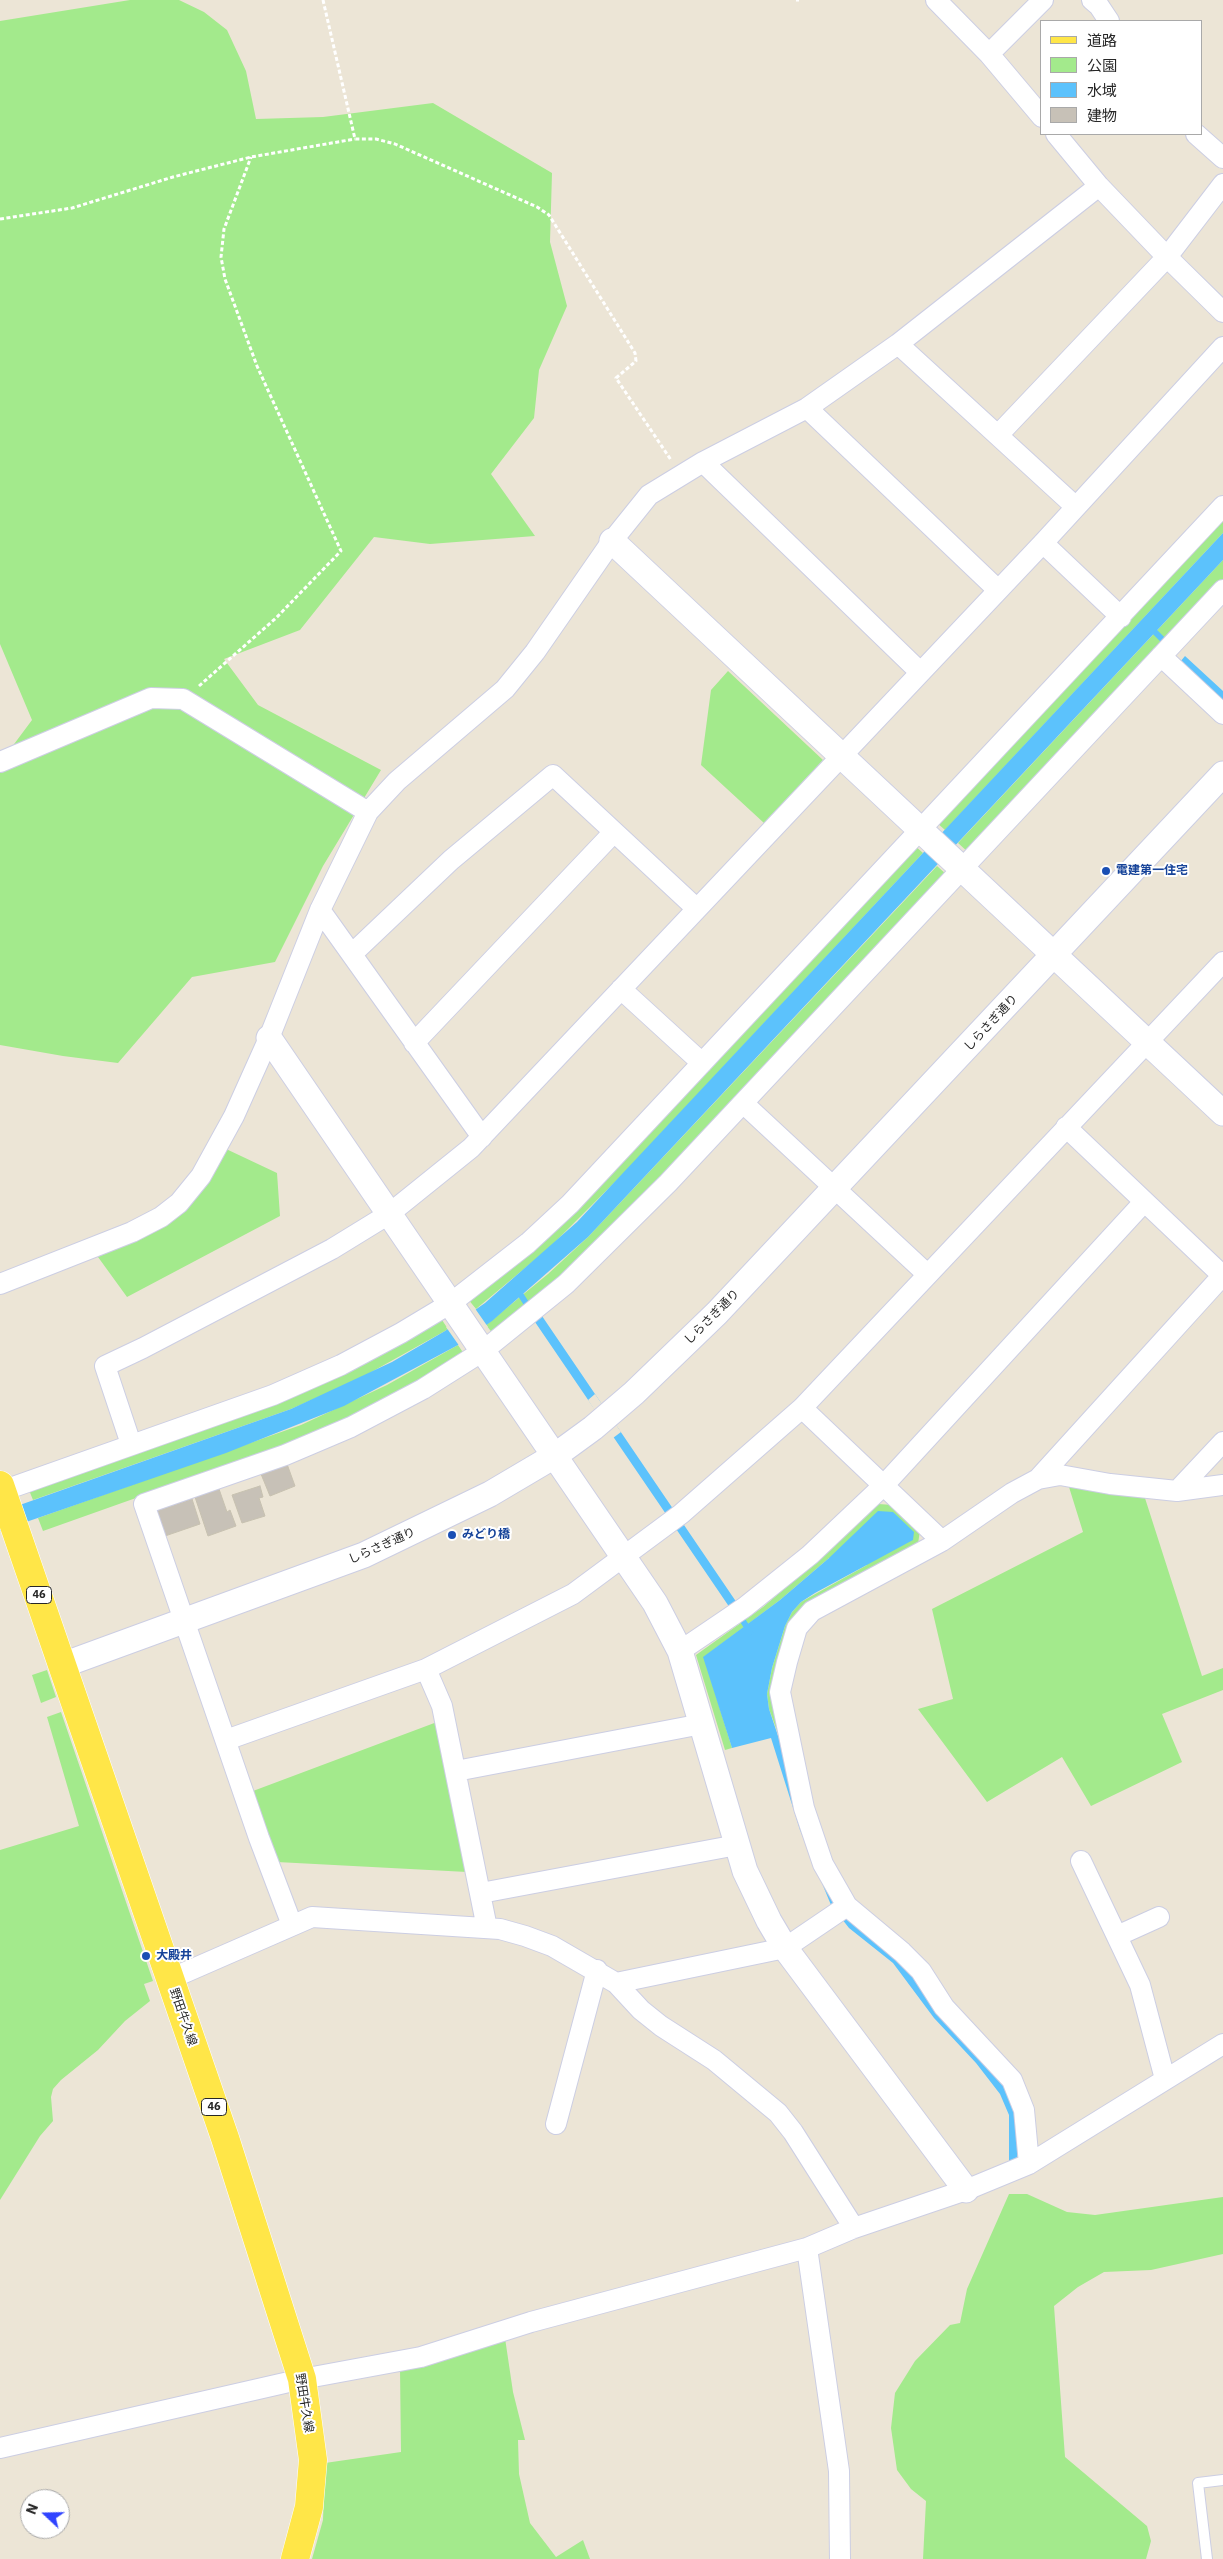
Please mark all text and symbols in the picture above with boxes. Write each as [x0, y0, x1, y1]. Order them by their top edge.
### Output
legend [1040, 20, 1203, 135]
text: 道路 [1087, 31, 1117, 50]
text: 公園 [1087, 56, 1117, 75]
text: 水域 [1087, 81, 1117, 100]
text: 建物 [1087, 106, 1117, 125]
place label: 電建第一住宅 [1116, 864, 1188, 878]
marker: 電建第一住宅 [1100, 865, 1112, 877]
street label: しらさぎ通り [961, 992, 1021, 1054]
street label: しらさぎ通り [681, 1286, 743, 1348]
street label: しらさぎ通り [346, 1525, 418, 1567]
place label: みどり橋 [462, 1528, 510, 1542]
marker: みどり橋 [446, 1529, 458, 1541]
road number: 46 [26, 1586, 52, 1604]
place label: 大殿井 [156, 1949, 192, 1963]
marker: 大殿井 [140, 1950, 152, 1962]
street label: 野田牛久線 [166, 1986, 200, 2048]
road number: 46 [202, 2098, 226, 2116]
street label: 野田牛久線 [292, 2372, 316, 2434]
north arrow [20, 2489, 70, 2539]
text: N [22, 2501, 42, 2517]

